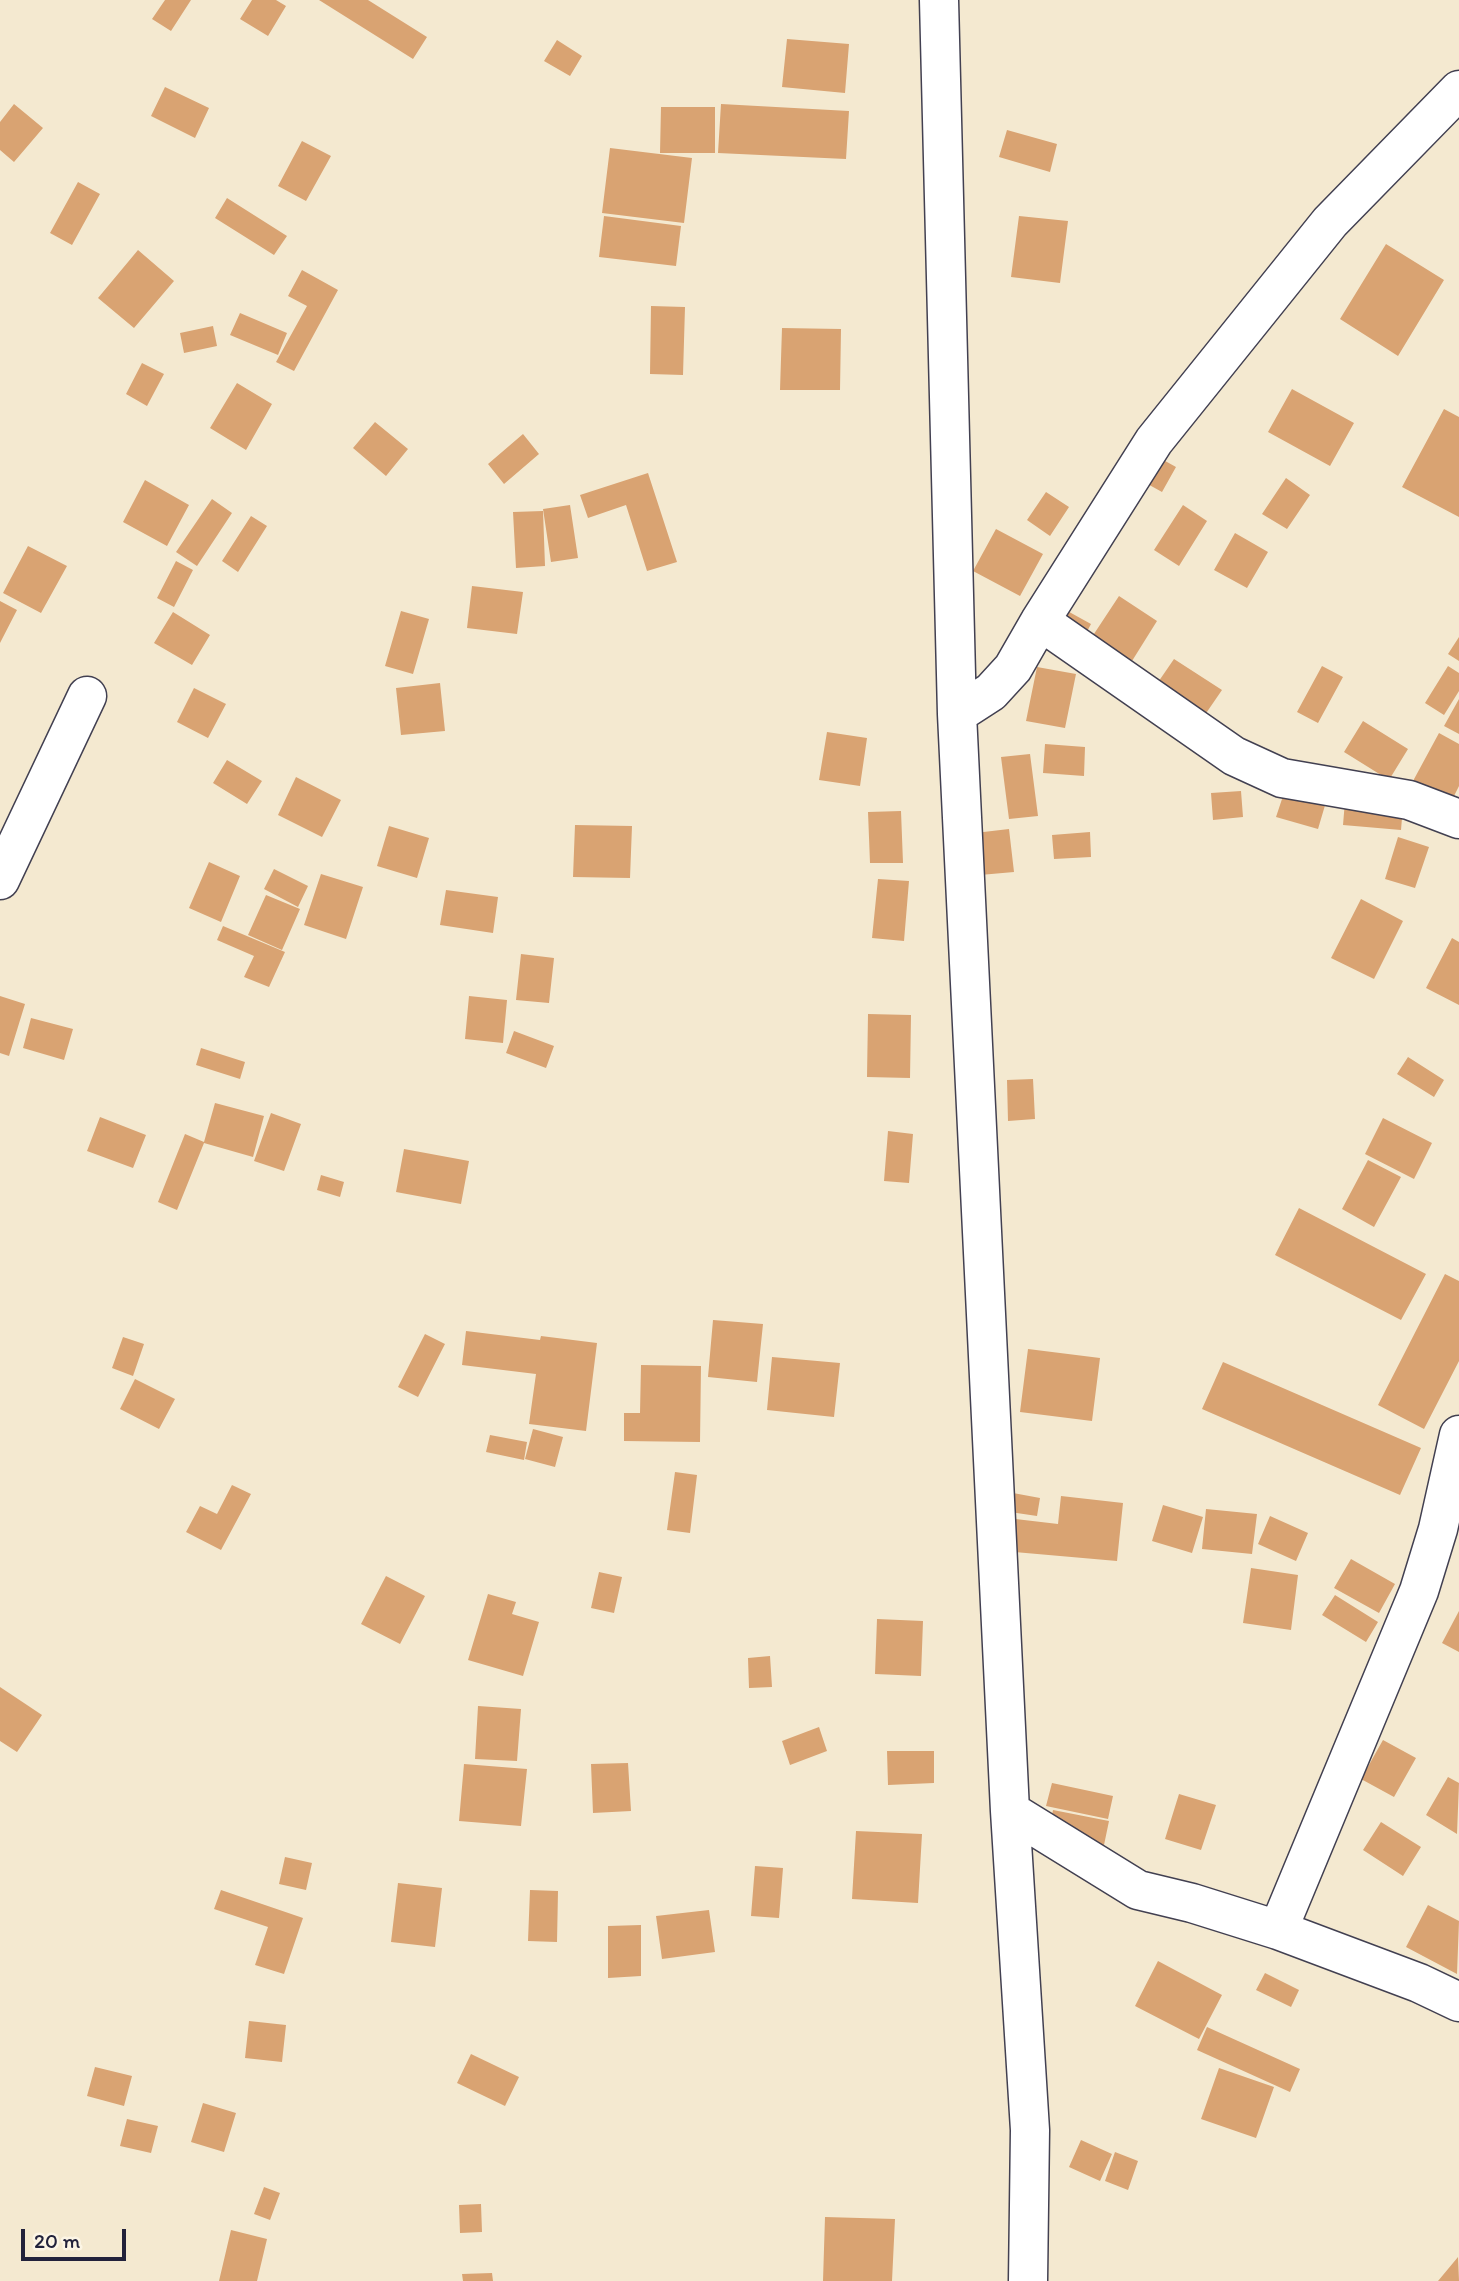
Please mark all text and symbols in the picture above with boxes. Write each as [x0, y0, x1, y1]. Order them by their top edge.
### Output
scale bar [24, 2214, 130, 2258]
text: 20 m [34, 2228, 80, 2253]

